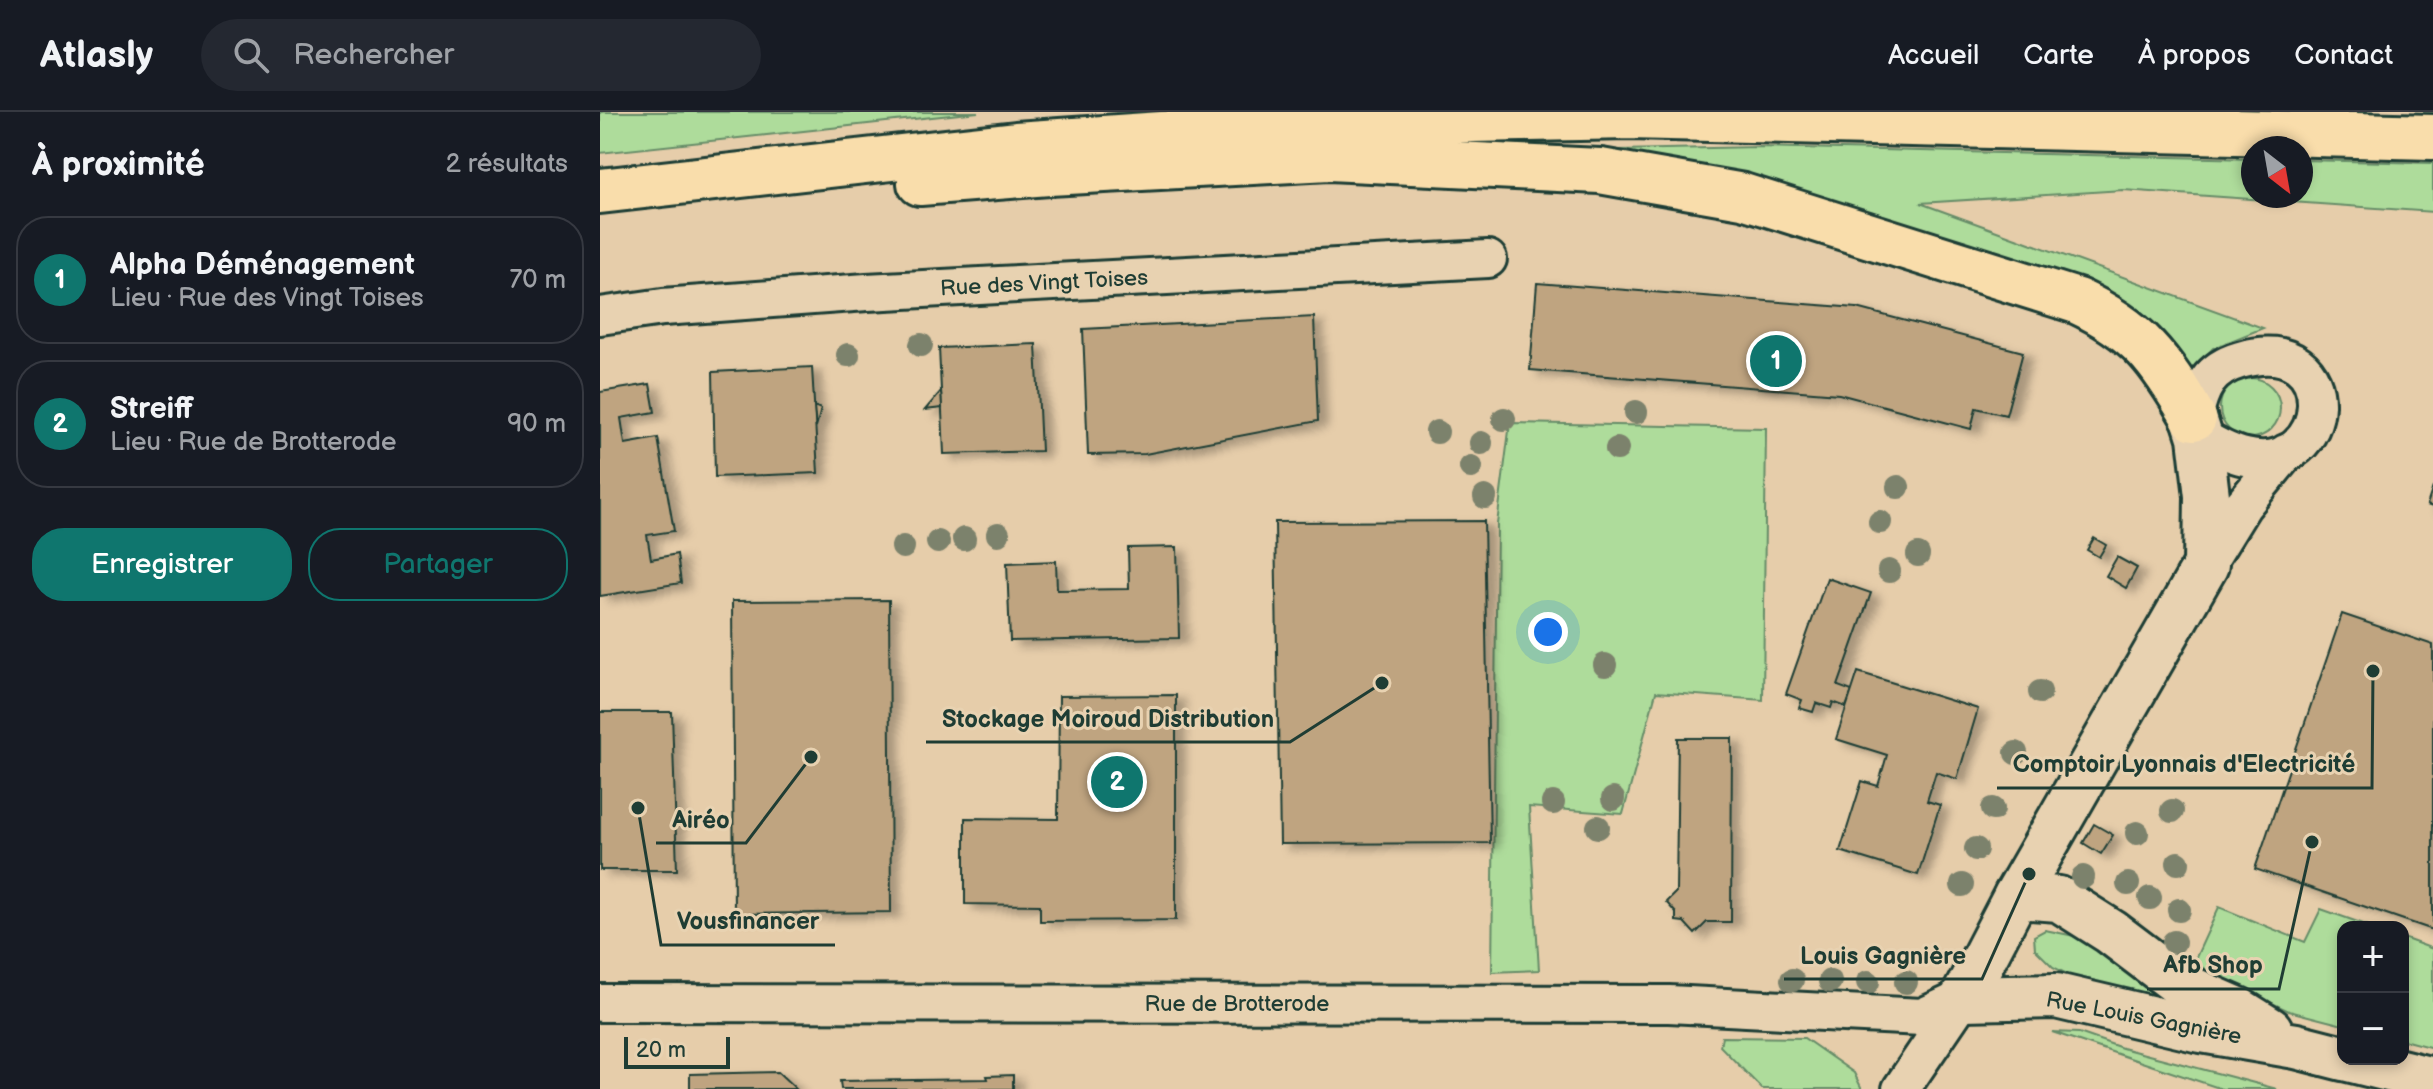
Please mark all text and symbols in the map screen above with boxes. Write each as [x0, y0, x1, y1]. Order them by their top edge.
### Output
search box [201, 19, 761, 91]
text: Atlasly [40, 33, 153, 78]
icon: search [229, 33, 273, 77]
text: Rechercher [293, 37, 454, 73]
text: Accueil [1888, 39, 1979, 72]
text: Carte [2023, 39, 2094, 72]
text: À propos [2138, 39, 2250, 72]
text: Contact [2294, 39, 2393, 72]
north arrow [2241, 136, 2313, 208]
text: À proximité [32, 144, 205, 185]
text: 2 résultats [445, 149, 568, 180]
text: Alpha Déménagement [110, 247, 415, 283]
text: 1 [55, 265, 65, 296]
text: 70 m [509, 265, 566, 296]
street label: Rue des Vingt Toises [940, 265, 1149, 302]
text: Lieu · Rue des Vingt Toises [110, 283, 424, 314]
pin: 1 [1750, 331, 1802, 391]
text: Streiff [110, 391, 194, 427]
text: 2 [52, 409, 68, 440]
text: 90 m [507, 409, 566, 440]
text: Lieu · Rue de Brotterode [110, 427, 396, 458]
button: Enregistrer [32, 528, 292, 601]
button: Partager [308, 528, 568, 601]
your location [1528, 612, 1568, 652]
callout: Stockage Moiroud Distribution [926, 694, 1290, 742]
text: Stockage Moiroud Distribution [942, 705, 1274, 734]
callout: Comptoir Lyonnais d'Electricité [1997, 740, 2372, 788]
text: Comptoir Lyonnais d'Electricité [2013, 750, 2355, 779]
pin: 2 [1091, 752, 1143, 812]
callout: Airéo [656, 795, 746, 843]
text: Airéo [671, 806, 730, 835]
callout: Vousfinancer [661, 897, 835, 945]
text: Vousfinancer [677, 907, 820, 936]
map controls [2337, 921, 2409, 1065]
button: + [2337, 921, 2409, 993]
callout: Louis Gagnière [1784, 931, 1982, 979]
callout: Afb Shop [2147, 941, 2279, 989]
text: Louis Gagnière [1800, 942, 1966, 971]
text: Afb Shop [2162, 951, 2263, 980]
street label: Rue Louis Gagnière [2044, 986, 2244, 1051]
street label: Rue de Brotterode [1145, 991, 1329, 1018]
button: − [2337, 993, 2409, 1065]
scale bar [624, 1033, 730, 1069]
text: 20 m [636, 1037, 686, 1064]

